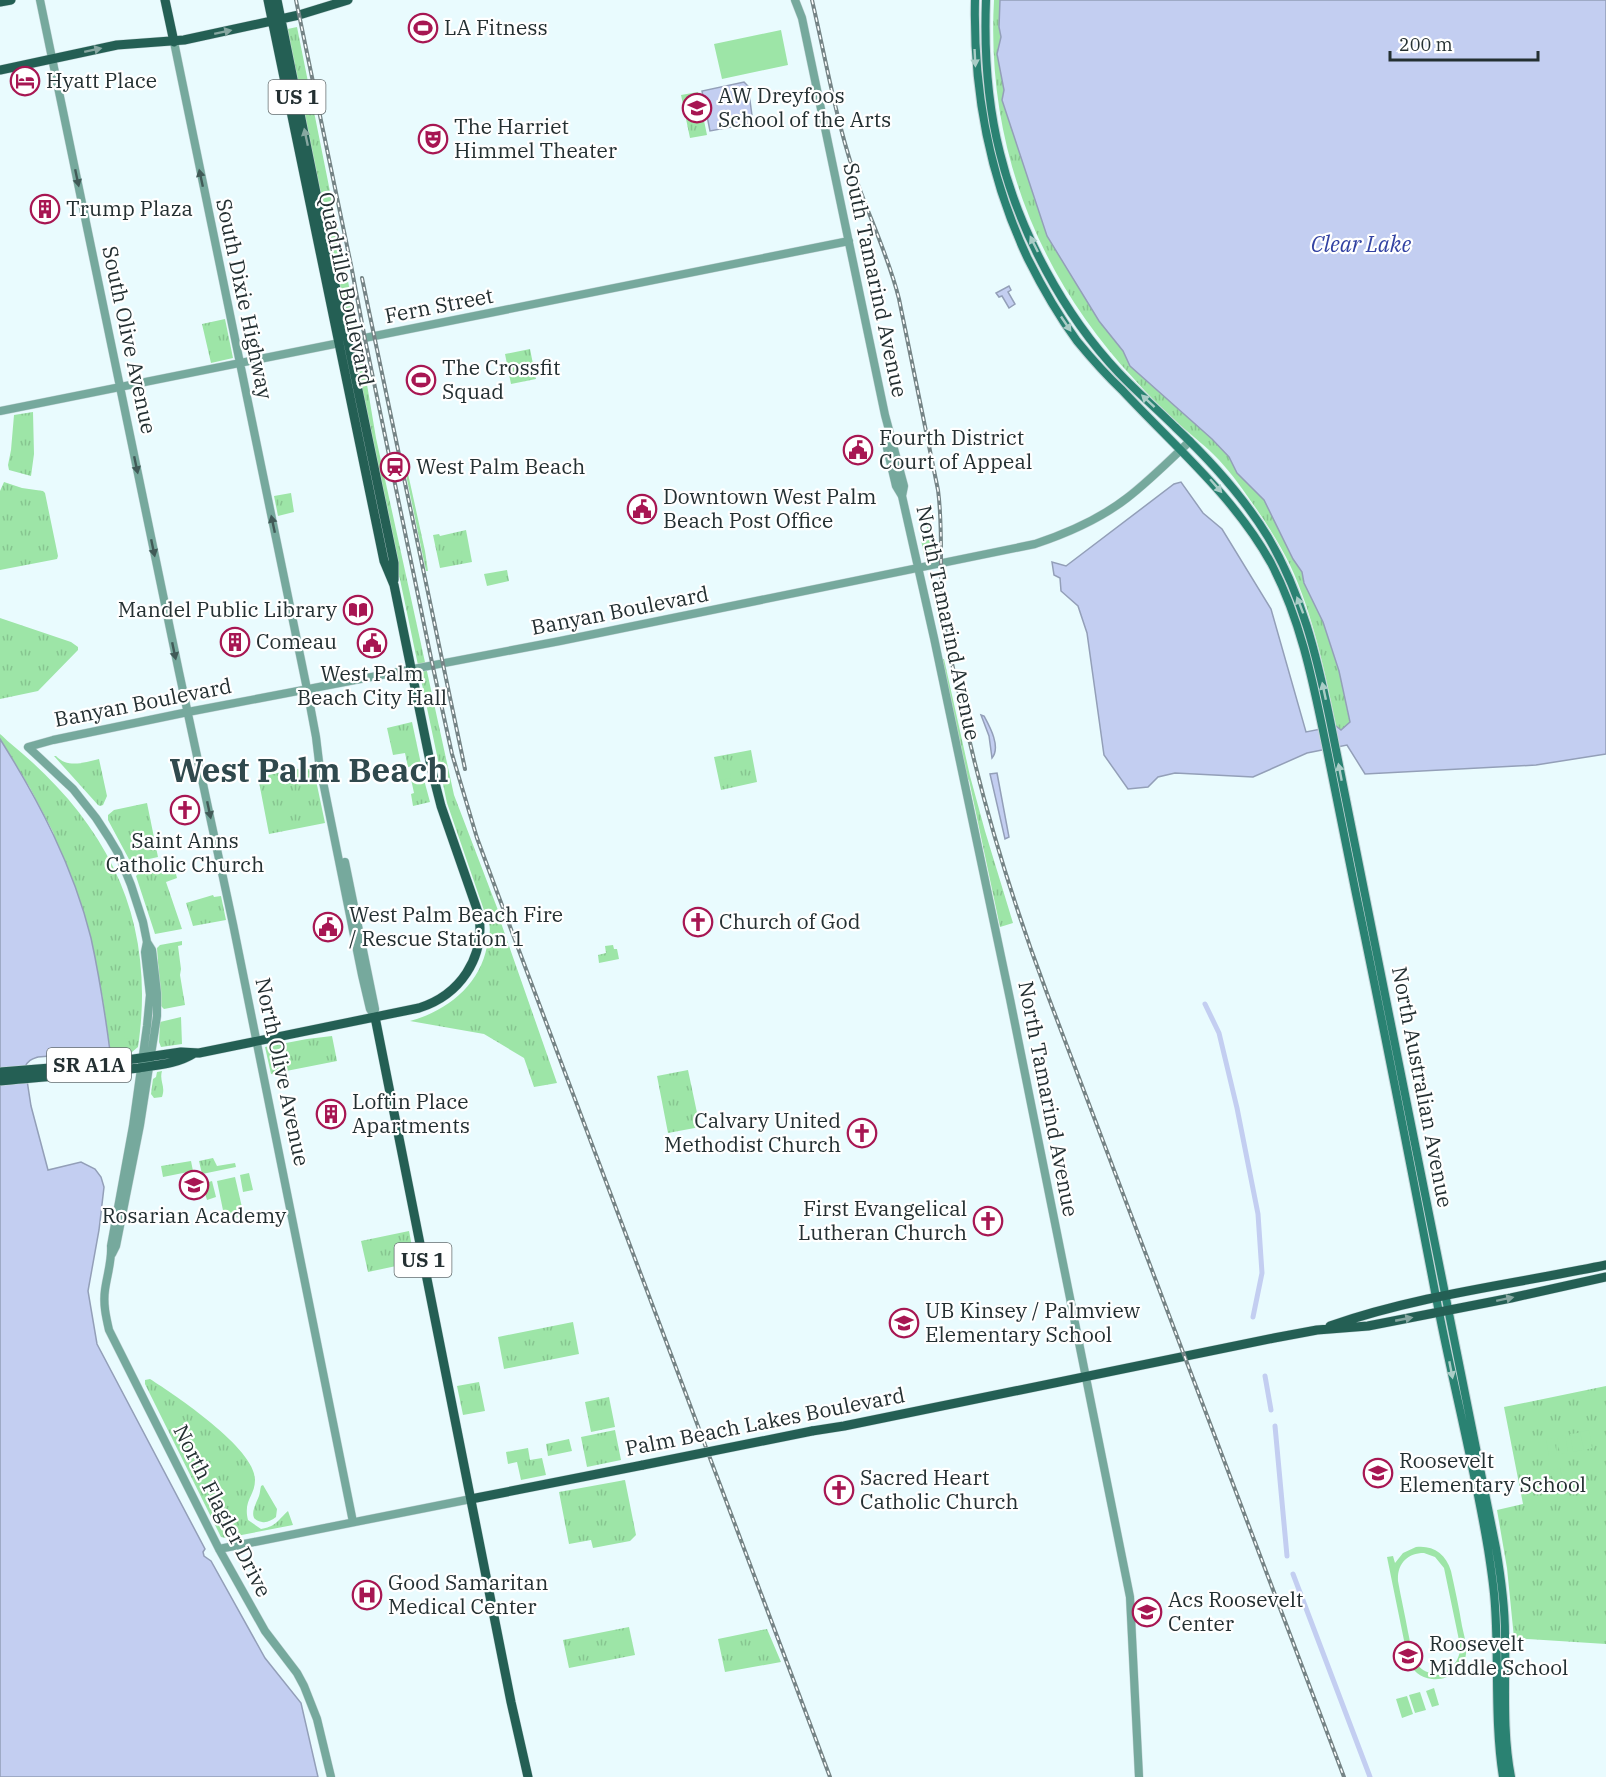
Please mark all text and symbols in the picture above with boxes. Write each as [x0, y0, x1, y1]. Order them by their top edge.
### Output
sports icon: LA Fitness [407, 12, 439, 44]
place label: LA Fitness [444, 13, 548, 41]
scale bar [1390, 24, 1538, 62]
one-way arrow [214, 27, 233, 36]
text: 200 m [1399, 33, 1453, 56]
one-way arrow [84, 45, 103, 54]
one-way arrow [971, 49, 980, 68]
hotel icon: Hyatt Place [9, 65, 41, 97]
place label: Hyatt Place [46, 66, 157, 94]
road number: US 1 [268, 80, 326, 114]
place label: AW Dreyfoos School of the Arts [718, 81, 891, 133]
school or university icon: AW Dreyfoos School of the Arts [681, 92, 713, 124]
place label: The Harriet Himmel Theater [454, 112, 618, 164]
theatre icon: The Harriet Himmel Theater [417, 123, 449, 155]
one-way arrow [301, 127, 310, 146]
street label: South Tamarind Avenue [837, 160, 915, 400]
one-way arrow [196, 168, 205, 187]
one-way arrow [73, 169, 82, 188]
street label: Quadrille Boulevard [313, 189, 381, 389]
building icon: Trump Plaza [29, 193, 61, 225]
place label: Trump Plaza [66, 194, 193, 222]
street label: South Dixie Highway [210, 196, 280, 403]
water label: Clear Lake [1311, 229, 1411, 258]
one-way arrow [1029, 236, 1038, 253]
street label: South Olive Avenue [96, 243, 164, 436]
street label: Fern Street [382, 281, 496, 329]
one-way arrow [1060, 316, 1072, 332]
place label: The Crossfit Squad [442, 353, 560, 405]
sports icon: The Crossfit Squad [405, 364, 437, 396]
one-way arrow [1140, 394, 1155, 408]
place label: Fourth District Court of Appeal [879, 423, 1032, 475]
public building icon: Fourth District Court of Appeal [842, 434, 874, 466]
station icon: West Palm Beach [379, 451, 411, 483]
place label: West Palm Beach [416, 452, 585, 480]
one-way arrow [132, 456, 141, 475]
one-way arrow [1209, 478, 1223, 493]
place label: Downtown West Palm Beach Post Office [663, 482, 877, 534]
public building icon: Downtown West Palm Beach Post Office [626, 493, 658, 525]
street label: North Tamarind Avenue [910, 503, 988, 743]
one-way arrow [268, 514, 277, 533]
one-way arrow [149, 539, 158, 558]
street label: Banyan Boulevard [529, 579, 711, 641]
library icon: Mandel Public Library [342, 594, 374, 626]
place label: Mandel Public Library [118, 595, 338, 623]
one-way arrow [1295, 596, 1305, 614]
building icon: Comeau [219, 626, 251, 658]
place label: Comeau [256, 627, 337, 655]
public building icon: West Palm Beach City Hall [356, 627, 388, 659]
one-way arrow [170, 641, 179, 660]
place label: West Palm Beach City Hall [297, 659, 447, 711]
street label: Banyan Boulevard [52, 671, 234, 733]
one-way arrow [1319, 681, 1328, 700]
district label: West Palm Beach [169, 748, 449, 791]
one-way arrow [1335, 762, 1344, 781]
church icon: Saint Anns Catholic Church [169, 794, 201, 826]
one-way arrow [205, 800, 214, 819]
place label: Saint Anns Catholic Church [106, 826, 264, 878]
place label: West Palm Beach Fire / Rescue Station 1 [349, 900, 563, 952]
church icon: Church of God [682, 906, 714, 938]
place label: Church of God [719, 907, 861, 935]
public building icon: West Palm Beach Fire / Rescue Station 1 [312, 911, 344, 943]
street label: North Australian Avenue [1386, 964, 1460, 1210]
street label: North Olive Avenue [249, 975, 317, 1169]
street label: North Tamarind Avenue [1012, 979, 1086, 1219]
road number: SR A1A [47, 1048, 131, 1082]
place label: Loftin Place Apartments [352, 1087, 470, 1139]
building icon: Loftin Place Apartments [315, 1098, 347, 1130]
place label: Calvary United Methodist Church [664, 1106, 841, 1158]
church icon: Calvary United Methodist Church [846, 1117, 878, 1149]
school or university icon: Rosarian Academy [178, 1169, 210, 1201]
place label: First Evangelical Lutheran Church [798, 1194, 967, 1246]
place label: Rosarian Academy [102, 1201, 287, 1229]
church icon: First Evangelical Lutheran Church [972, 1205, 1004, 1237]
road number: US 1 [394, 1243, 452, 1277]
one-way arrow [1496, 1294, 1515, 1303]
place label: UB Kinsey / Palmview Elementary School [925, 1296, 1141, 1348]
school or university icon: UB Kinsey / Palmview Elementary School [888, 1307, 920, 1339]
one-way arrow [1395, 1314, 1414, 1323]
one-way arrow [1447, 1361, 1456, 1380]
street label: Palm Beach Lakes Boulevard [623, 1380, 907, 1462]
street label: North Flagler Drive [167, 1420, 278, 1602]
place label: Roosevelt Elementary School [1399, 1446, 1586, 1498]
school or university icon: Roosevelt Elementary School [1362, 1457, 1394, 1489]
place label: Sacred Heart Catholic Church [860, 1463, 1019, 1515]
church icon: Sacred Heart Catholic Church [823, 1474, 855, 1506]
place label: Good Samaritan Medical Center [388, 1568, 548, 1620]
hospital icon: Good Samaritan Medical Center [351, 1579, 383, 1611]
place label: Acs Roosevelt Center [1168, 1585, 1303, 1637]
school or university icon: Acs Roosevelt Center [1131, 1596, 1163, 1628]
place label: Roosevelt Middle School [1429, 1629, 1568, 1681]
school or university icon: Roosevelt Middle School [1392, 1640, 1424, 1672]

